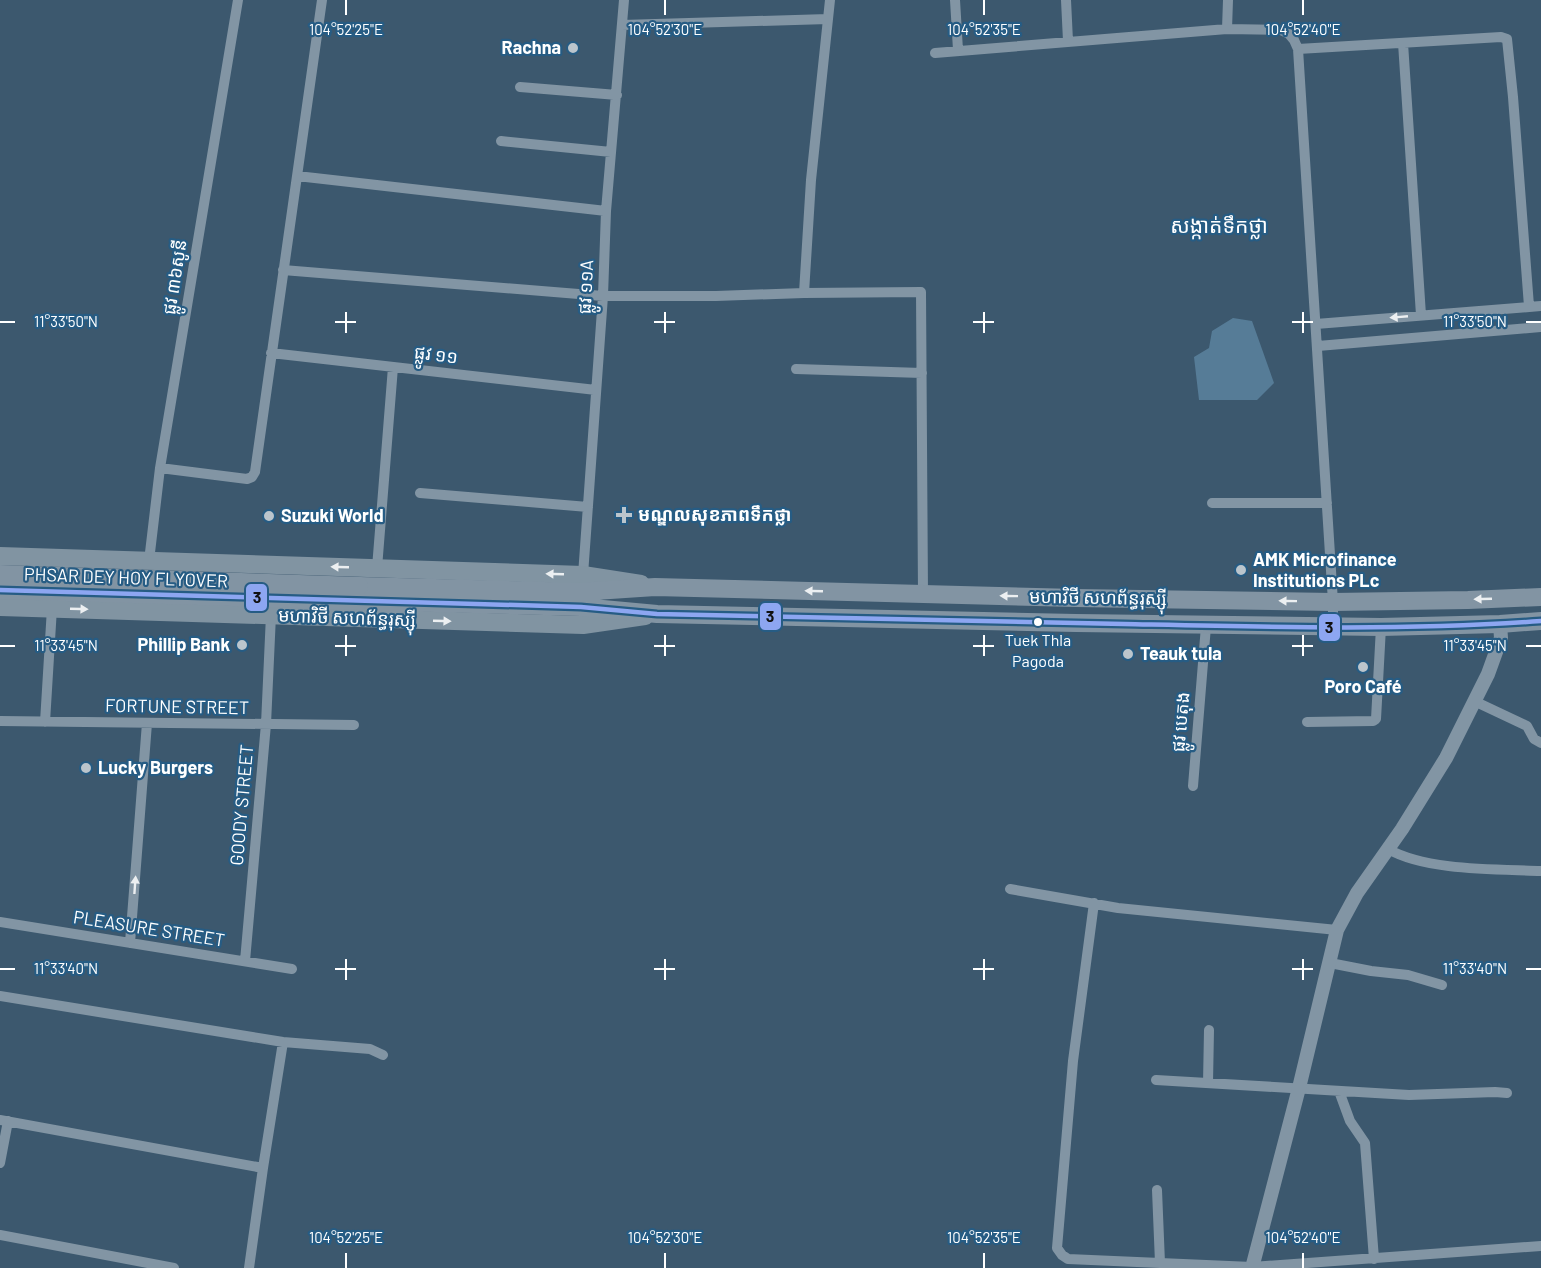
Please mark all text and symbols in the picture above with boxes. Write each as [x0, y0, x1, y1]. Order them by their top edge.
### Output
text: 104°52'25"E [309, 20, 383, 38]
text: 104°52'30"E [628, 20, 702, 38]
text: 104°52'35"E [947, 20, 1021, 38]
text: 104°52'40"E [1265, 20, 1341, 38]
place label: Rachna [502, 36, 561, 58]
marker: Rachna [566, 41, 580, 55]
district label: សង្កាត់ទឹកថ្លា [1170, 212, 1268, 240]
street label: ផ្លូវ ៣៦សូនី [157, 238, 197, 317]
street label: ផ្លូវ ១១A [573, 259, 604, 315]
text: 11°33'50"N [34, 312, 98, 330]
one-way arrow [1389, 312, 1408, 322]
text: 11°33'50"N [1443, 312, 1507, 330]
street label: ផ្លូវ ១១ [412, 340, 459, 374]
place label: មណ្ឌលសុខភាពទឹកថ្លា [638, 503, 792, 526]
place label: Suzuki World [281, 504, 384, 526]
marker: មណ្ឌលសុខភាពទឹកថ្លា [615, 506, 633, 524]
marker: Suzuki World [262, 509, 276, 523]
place label: AMK Microfinance Institutions PLc [1253, 548, 1397, 591]
street label: PHSAR DEY HOY FLYOVER [24, 562, 228, 592]
one-way arrow [330, 562, 349, 572]
marker: AMK Microfinance Institutions PLc [1234, 563, 1248, 577]
one-way arrow [546, 569, 565, 579]
line badge: 3 [245, 583, 268, 612]
street label: មហាវិថី សហព័ន្ធរុស្ស៊ី [1029, 585, 1167, 616]
text: 3 [253, 587, 261, 606]
one-way arrow [804, 587, 823, 596]
one-way arrow [999, 591, 1018, 601]
one-way arrow [1473, 595, 1492, 604]
one-way arrow [1278, 597, 1297, 606]
line badge: 3 [759, 602, 782, 631]
street label: មហាវិថី សហព័ន្ធរុស្ស៊ី [278, 604, 416, 637]
one-way arrow [70, 605, 89, 614]
text: 3 [766, 606, 774, 625]
line badge: 3 [1318, 613, 1341, 642]
one-way arrow [433, 616, 452, 625]
marker: Tuek Thla Pagoda [1032, 616, 1044, 628]
text: 3 [1325, 617, 1333, 636]
place label: Tuek Thla Pagoda [1005, 630, 1071, 670]
place label: Phillip Bank [138, 633, 230, 655]
text: 11°33'45"N [34, 636, 98, 654]
text: 11°33'45"N [1443, 636, 1507, 654]
marker: Phillip Bank [235, 638, 249, 652]
place label: Teauk tula [1140, 642, 1222, 664]
marker: Teauk tula [1121, 647, 1135, 661]
marker: Poro Café [1356, 660, 1370, 674]
place label: Poro Café [1325, 675, 1402, 697]
street label: ផ្លូវ បេតុង [1166, 691, 1200, 753]
street label: FORTUNE STREET [105, 694, 249, 718]
street label: GOODY STREET [225, 743, 257, 866]
place label: Lucky Burgers [98, 756, 213, 778]
marker: Lucky Burgers [79, 761, 93, 775]
one-way arrow [130, 875, 140, 894]
street label: PLEASURE STREET [72, 905, 227, 951]
text: 11°33'40"N [34, 959, 98, 977]
text: 11°33'40"N [1443, 959, 1507, 977]
text: 104°52'25"E [309, 1228, 383, 1246]
text: 104°52'30"E [628, 1228, 702, 1246]
text: 104°52'35"E [947, 1228, 1021, 1246]
text: 104°52'40"E [1265, 1228, 1341, 1246]

